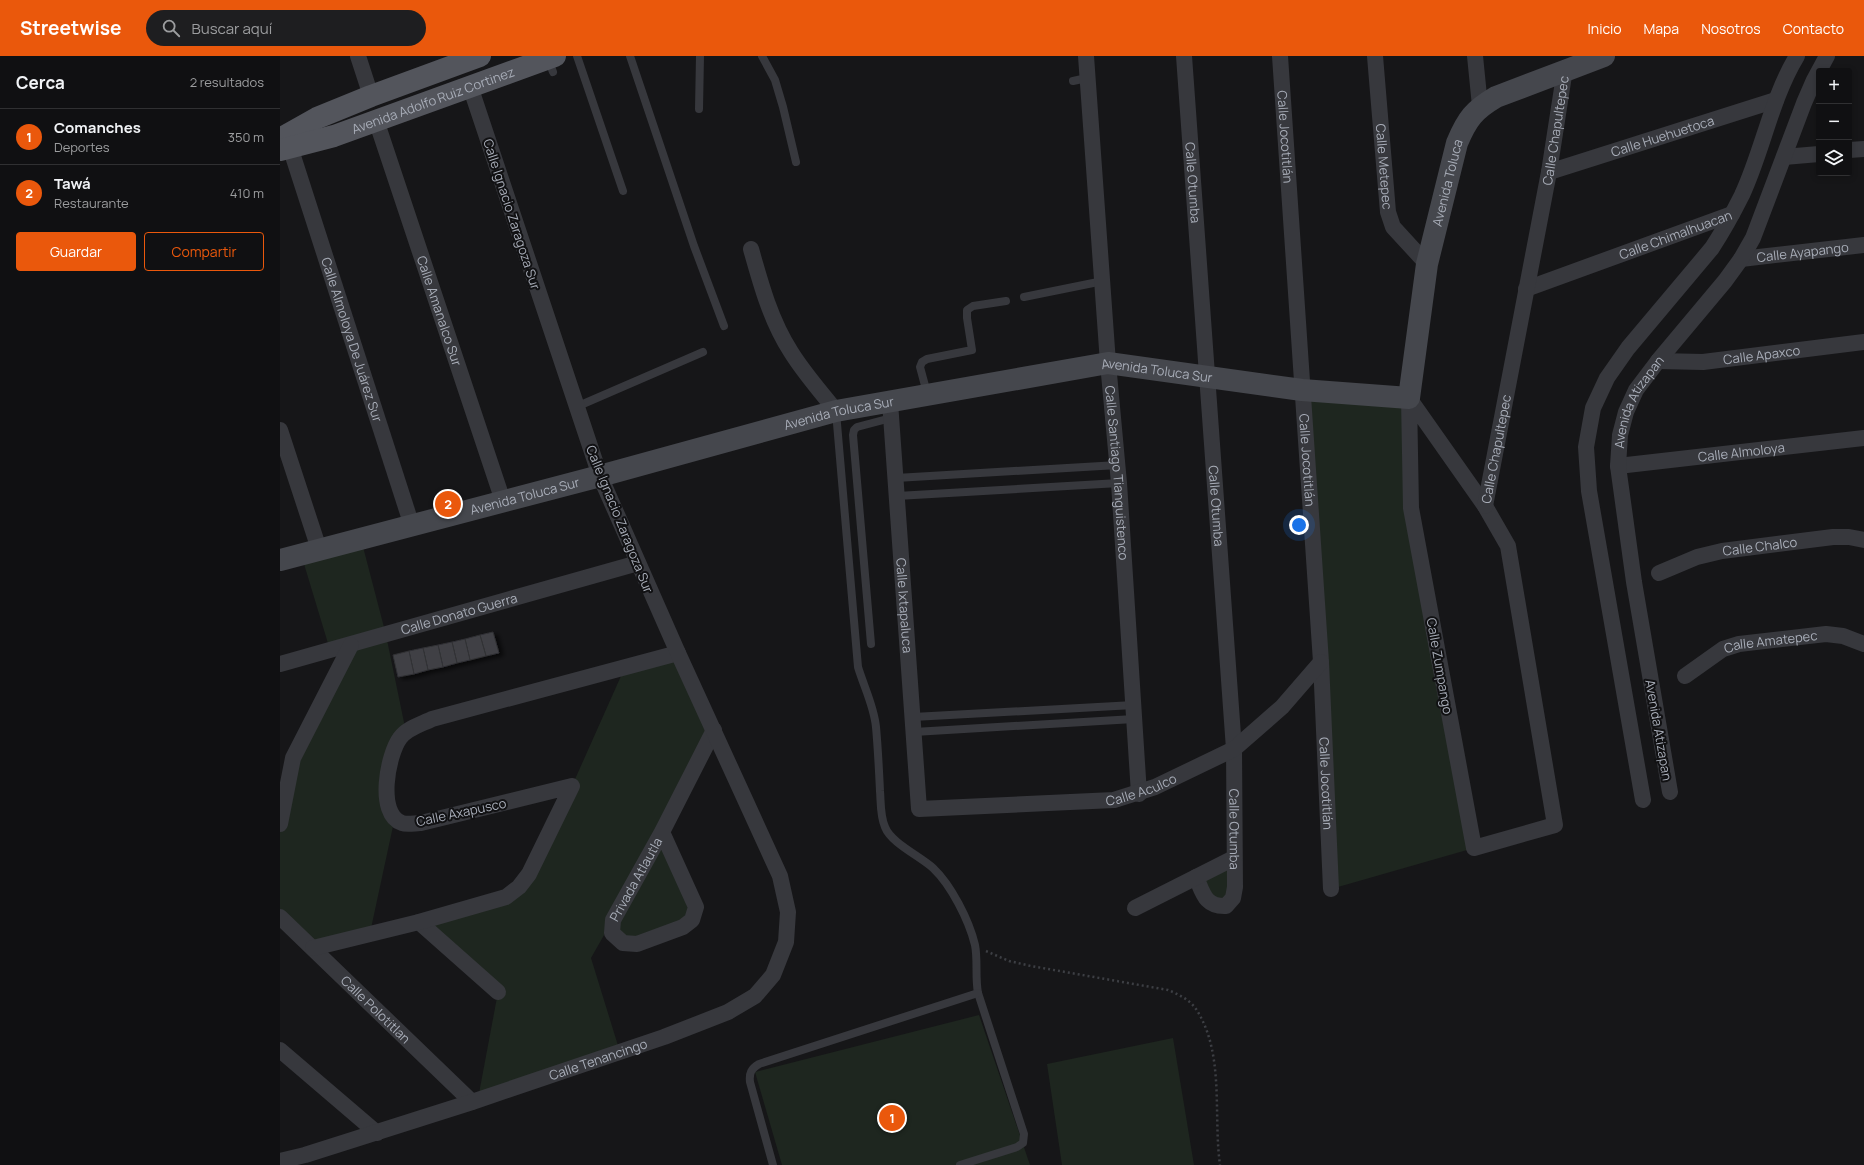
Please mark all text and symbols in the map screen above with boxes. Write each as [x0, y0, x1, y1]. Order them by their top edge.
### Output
search box [146, 10, 426, 46]
text: Streetwise [20, 15, 122, 41]
icon: search [160, 17, 182, 39]
text: Buscar aquí [192, 18, 272, 39]
text: Inicio [1588, 19, 1622, 38]
text: Mapa [1644, 19, 1679, 38]
text: Nosotros [1701, 19, 1761, 38]
text: Contacto [1783, 19, 1844, 38]
street label: Avenida Adolfo Ruiz Cortinez [349, 62, 517, 138]
map controls [1816, 68, 1852, 176]
button: + [1816, 68, 1852, 104]
text: Cerca [16, 71, 65, 94]
text: 2 resultados [190, 73, 264, 91]
street label: Calle Chapultepec [1538, 75, 1573, 187]
street label: Calle Jocotitlán [1273, 90, 1298, 184]
button: − [1816, 104, 1852, 140]
street label: Calle Huehuetoca [1609, 111, 1716, 161]
text: Comanches [54, 117, 141, 138]
street label: Calle Metepec [1372, 123, 1397, 210]
text: 1 [26, 128, 32, 146]
text: 350 m [228, 128, 264, 146]
street label: Calle Ignacio Zaragoza Sur [479, 136, 545, 292]
street label: Avenida Toluca [1428, 136, 1467, 228]
text: Deportes [54, 138, 110, 156]
button: layers [1816, 140, 1852, 176]
street label: Calle Otumba [1181, 142, 1205, 224]
text: Tawá [54, 173, 91, 194]
text: 2 [25, 184, 33, 202]
text: 410 m [230, 184, 264, 202]
text: Restaurante [54, 194, 129, 212]
street label: Calle Chimalhuacan [1616, 206, 1734, 263]
button: Guardar [16, 232, 136, 271]
button: Compartir [144, 232, 264, 271]
street label: Calle Ayapango [1756, 238, 1850, 266]
street label: Calle Amanalco Sur [413, 253, 466, 368]
street label: Calle Almoloya De Juárez Sur [317, 255, 387, 424]
street label: Calle Apaxco [1722, 341, 1801, 368]
street label: Avenida Atizapan [1610, 352, 1668, 449]
street label: Avenida Toluca Sur [1099, 354, 1214, 386]
street label: Calle Santiago Tianguistenco [1101, 385, 1133, 561]
street label: Avenida Toluca Sur [782, 392, 896, 434]
street label: Calle Chapultepec [1477, 393, 1515, 505]
street label: Calle Jocotitlán [1295, 413, 1319, 507]
street label: Calle Almoloya [1697, 438, 1786, 466]
street label: Calle Ignacio Zaragoza Sur [582, 443, 658, 596]
street label: Calle Otumba [1205, 465, 1228, 547]
street label: Avenida Toluca Sur [468, 473, 582, 519]
pin: 2 [435, 489, 461, 519]
your location [1289, 515, 1309, 535]
street label: Calle Chalco [1721, 533, 1798, 560]
street label: Calle Ixtapaluca [892, 557, 917, 654]
street label: Calle Donato Guerra [399, 588, 519, 639]
street label: Calle Zumpango [1423, 616, 1457, 716]
street label: Calle Amatepec [1722, 626, 1818, 657]
street label: Avenida Atizapan [1641, 678, 1677, 782]
street label: Calle Jocotitlán [1315, 737, 1337, 830]
street label: Calle Aculco [1105, 769, 1180, 809]
street label: Calle Otumba [1225, 789, 1244, 870]
street label: Calle Axapusco [414, 794, 508, 830]
street label: Privada Atlautla [605, 834, 666, 924]
street label: Calle Polotitlan [337, 971, 415, 1047]
street label: Calle Tenancingo [546, 1034, 650, 1084]
pin: 1 [879, 1103, 905, 1133]

